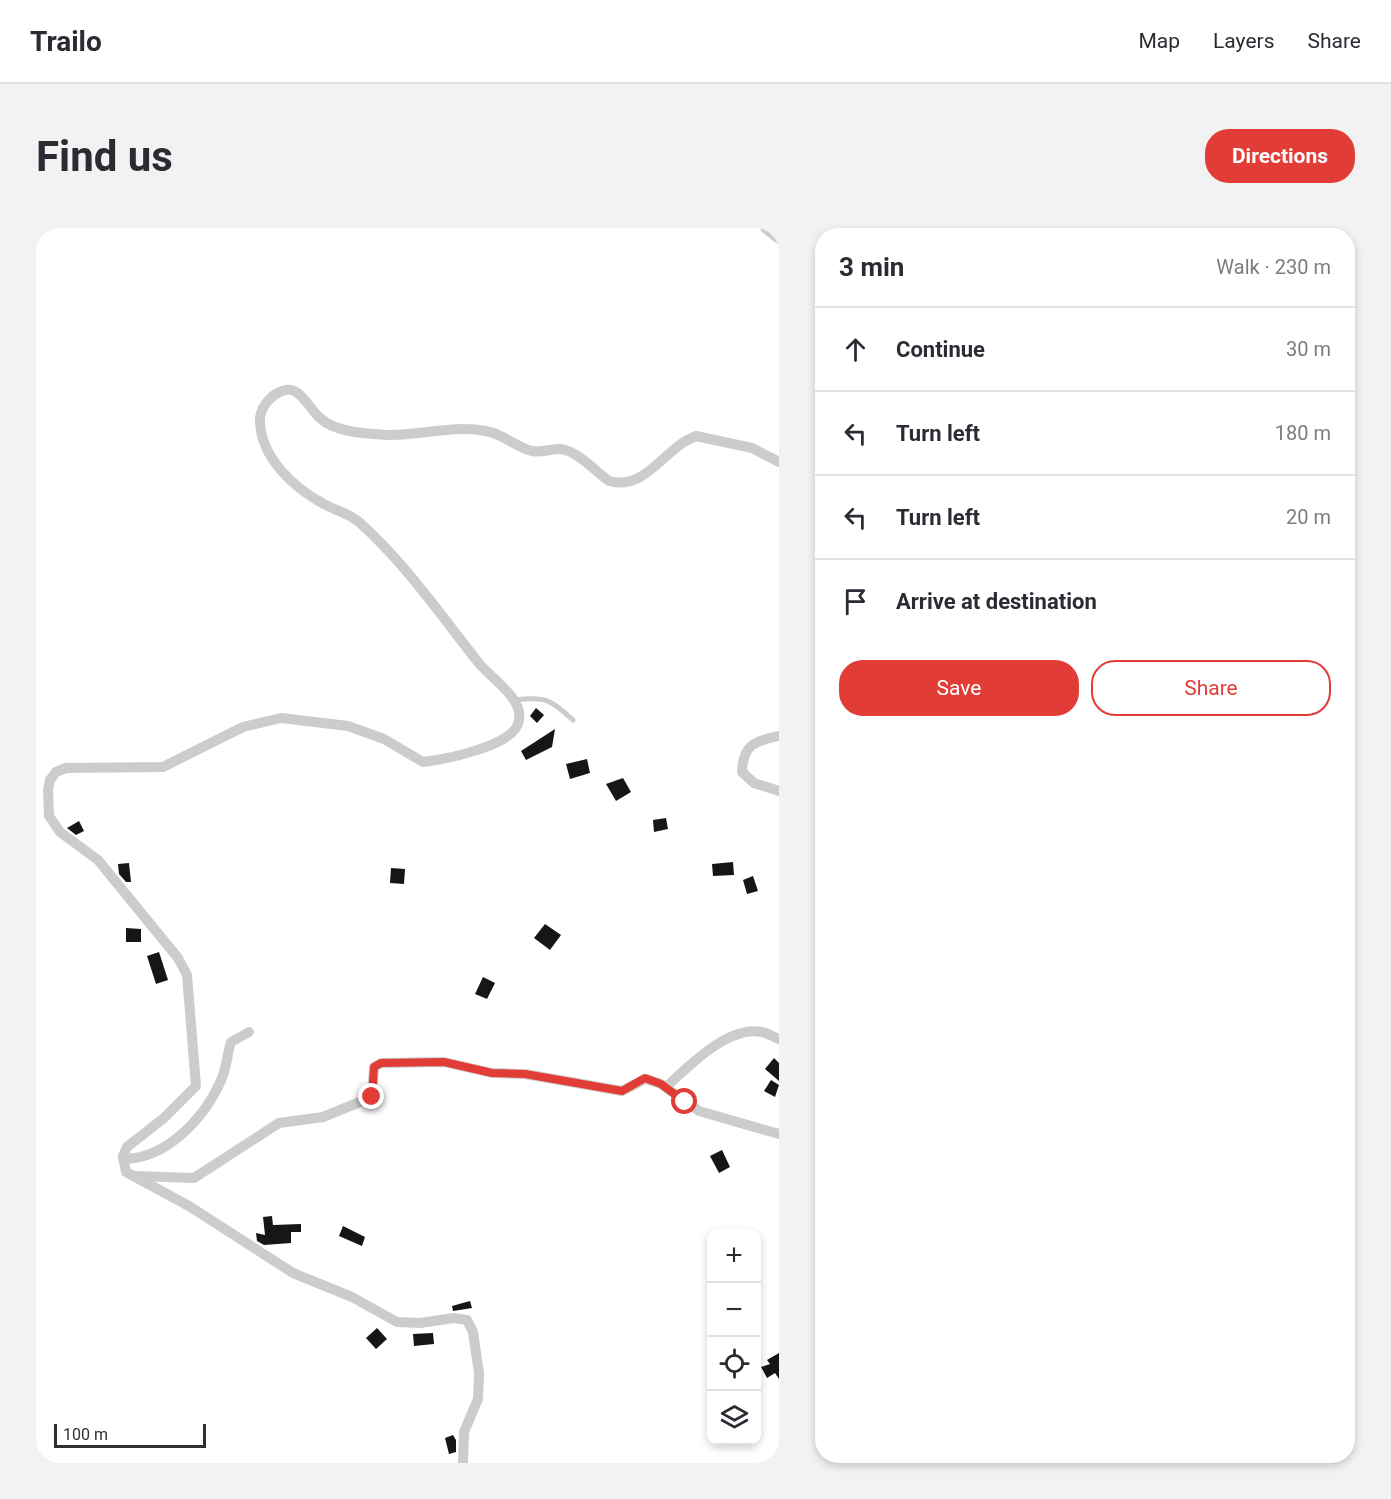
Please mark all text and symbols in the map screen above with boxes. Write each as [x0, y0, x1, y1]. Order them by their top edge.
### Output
text: Trailo [30, 25, 102, 58]
text: Map [1138, 29, 1180, 53]
text: Layers [1213, 29, 1274, 53]
text: Share [1307, 29, 1361, 53]
button: Directions [1205, 129, 1355, 183]
text: Find us [36, 132, 173, 181]
text: 3 min [839, 252, 904, 282]
text: Walk · 230 m [1216, 255, 1331, 279]
icon: ahead [839, 333, 872, 366]
text: Continue [896, 337, 985, 362]
text: 30 m [1286, 337, 1331, 361]
icon: left [839, 417, 872, 450]
text: Turn left [896, 421, 980, 446]
text: 180 m [1275, 421, 1331, 445]
icon: left [839, 501, 872, 534]
text: Turn left [896, 505, 980, 530]
text: 20 m [1286, 505, 1331, 529]
icon: arrive [839, 585, 872, 618]
text: Arrive at destination [896, 589, 1097, 614]
button: Save [839, 660, 1079, 716]
button: Share [1091, 660, 1331, 716]
route end [358, 1083, 384, 1109]
route start [671, 1088, 697, 1114]
map controls [707, 1229, 761, 1445]
button: + [707, 1229, 761, 1283]
button: − [707, 1283, 761, 1337]
button: locate [707, 1337, 761, 1391]
button: layers [707, 1391, 761, 1445]
scale bar [54, 1421, 206, 1448]
text: 100 m [63, 1425, 108, 1444]

